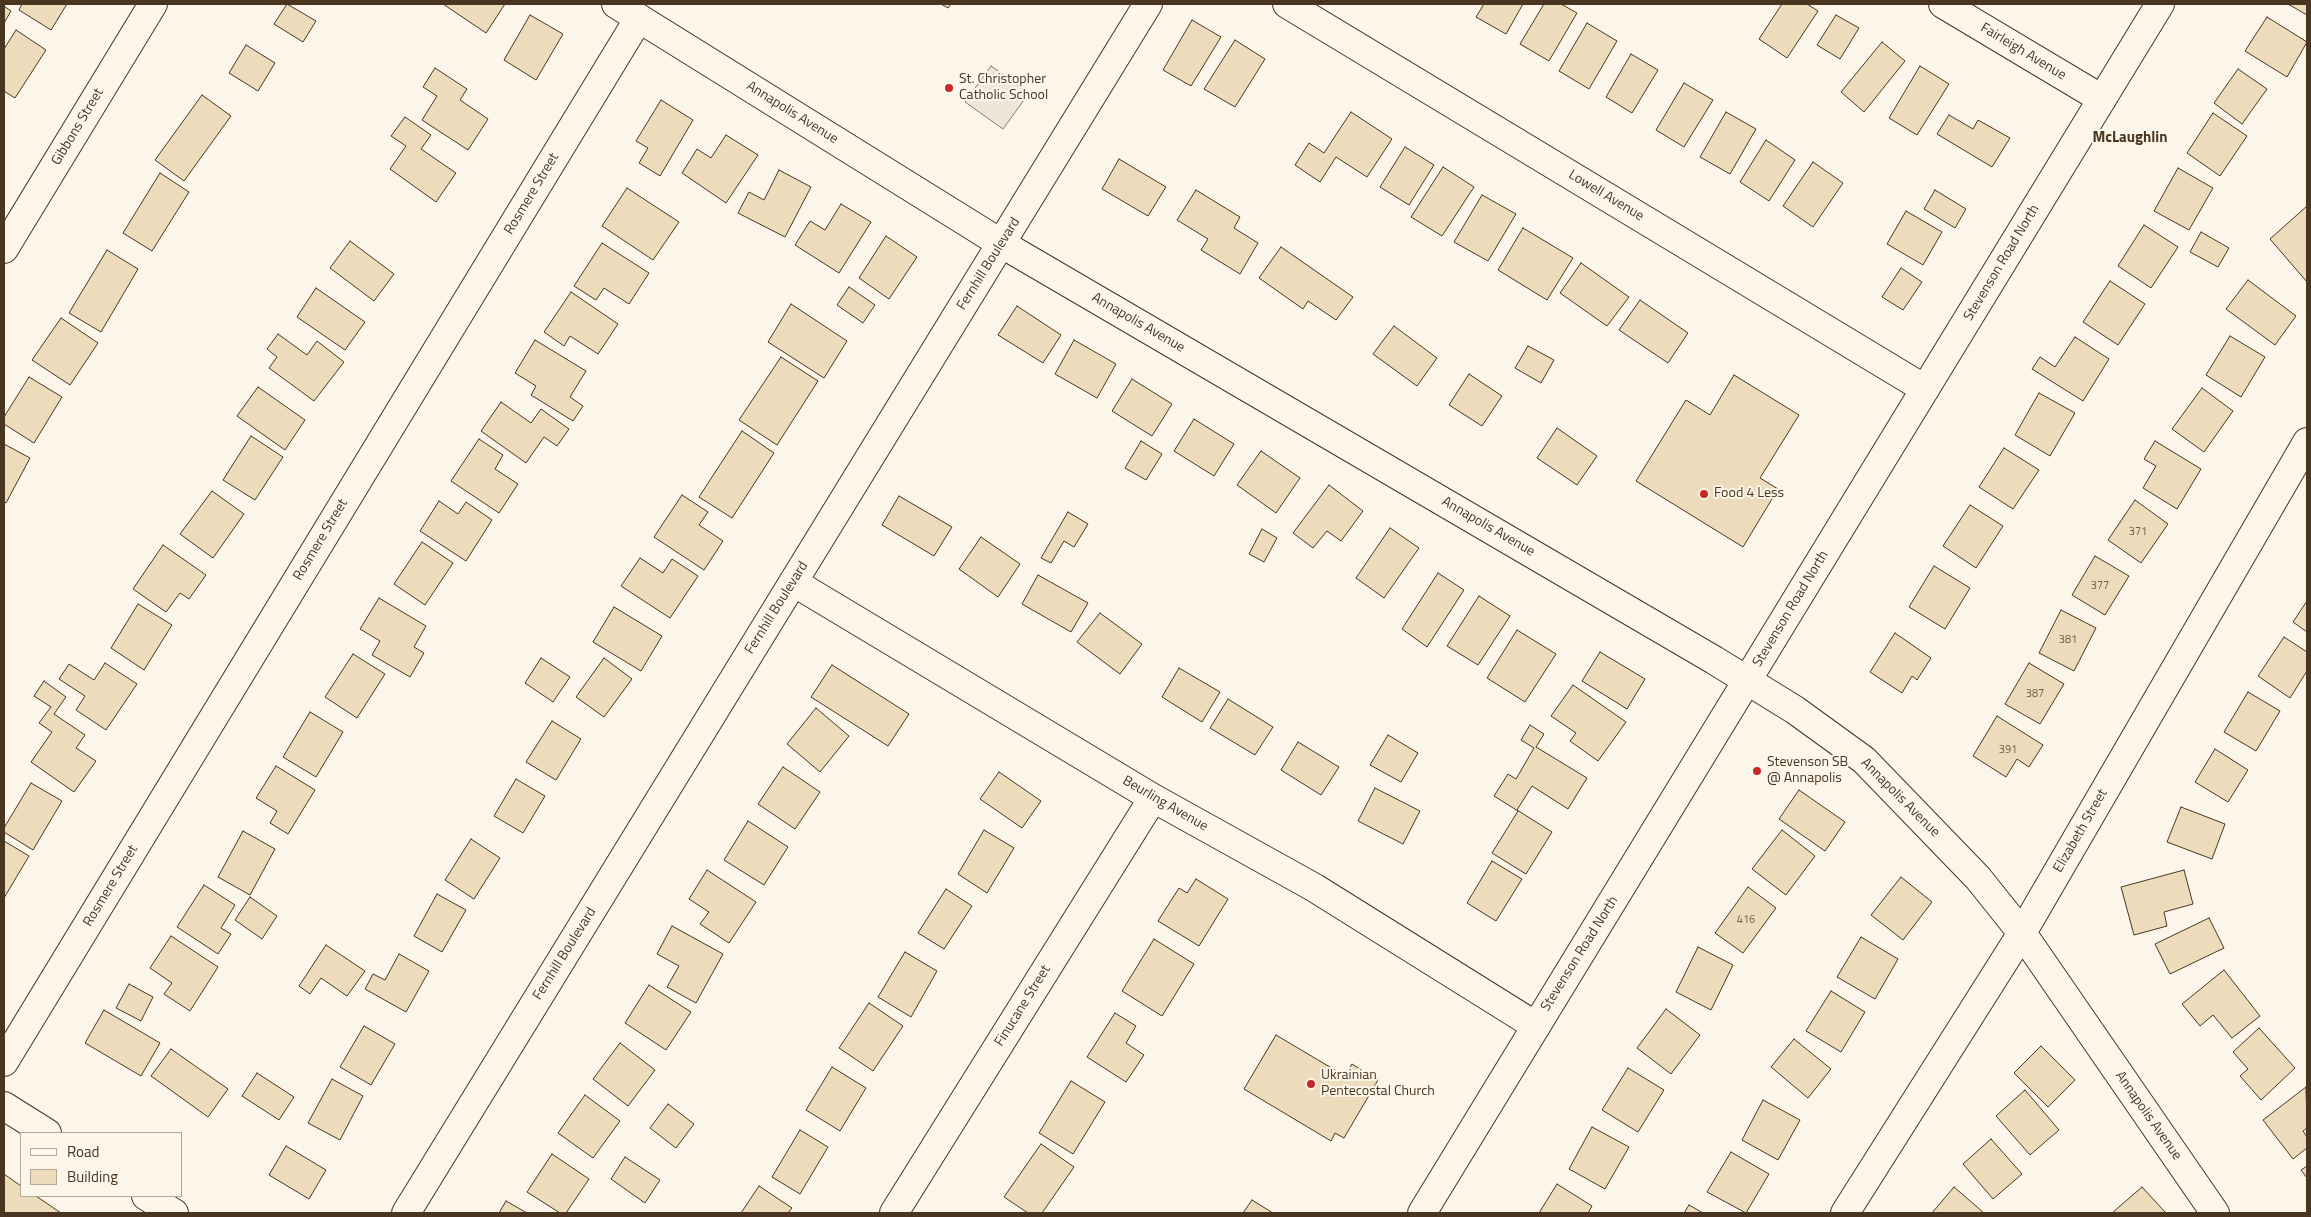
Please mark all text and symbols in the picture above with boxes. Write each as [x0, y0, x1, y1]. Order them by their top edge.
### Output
street label: Fairleigh Avenue [1977, 20, 2069, 84]
place label: St. Christopher Catholic School [959, 72, 1048, 104]
street label: Annapolis Avenue [743, 78, 841, 148]
marker: St. Christopher Catholic School [943, 82, 955, 94]
street label: Gibbons Street [48, 85, 108, 169]
district label: McLaughlin [2092, 129, 2168, 147]
street label: Rosmere Street [501, 150, 563, 238]
street label: Lowell Avenue [1565, 167, 1647, 225]
street label: Stevenson Road North [1961, 202, 2043, 324]
street label: Fernhill Boulevard [954, 215, 1024, 313]
street label: Annapolis Avenue [1088, 290, 1188, 356]
place label: Food 4 Less [1714, 486, 1784, 502]
marker: Food 4 Less [1698, 488, 1710, 500]
street label: Annapolis Avenue [1438, 494, 1538, 560]
street label: Rosmere Street [290, 496, 352, 584]
house number: 371 [2129, 525, 2147, 539]
street label: Stevenson Road North [1750, 548, 1832, 670]
street label: Fernhill Boulevard [742, 559, 812, 657]
house number: 377 [2091, 579, 2109, 593]
house number: 381 [2059, 633, 2077, 647]
house number: 387 [2026, 687, 2044, 701]
house number: 391 [1999, 743, 2017, 757]
place label: Stevenson SB @ Annapolis [1767, 755, 1848, 788]
street label: Annapolis Avenue [1857, 755, 1943, 841]
marker: Stevenson SB @ Annapolis [1751, 765, 1763, 777]
street label: Beurling Avenue [1119, 773, 1211, 835]
street label: Elizabeth Street [2050, 786, 2112, 876]
street label: Rosmere Street [80, 842, 142, 930]
street label: Stevenson Road North [1538, 893, 1622, 1015]
street label: Fernhill Boulevard [530, 905, 600, 1003]
house number: 416 [1737, 913, 1755, 927]
street label: Finucane Street [991, 962, 1055, 1050]
place label: Ukrainian Pentecostal Church [1321, 1068, 1435, 1100]
street label: Annapolis Avenue [2111, 1068, 2185, 1164]
marker: Ukrainian Pentecostal Church [1305, 1078, 1317, 1090]
legend [20, 1132, 182, 1197]
text: Road [67, 1140, 99, 1163]
text: Building [67, 1165, 118, 1188]

